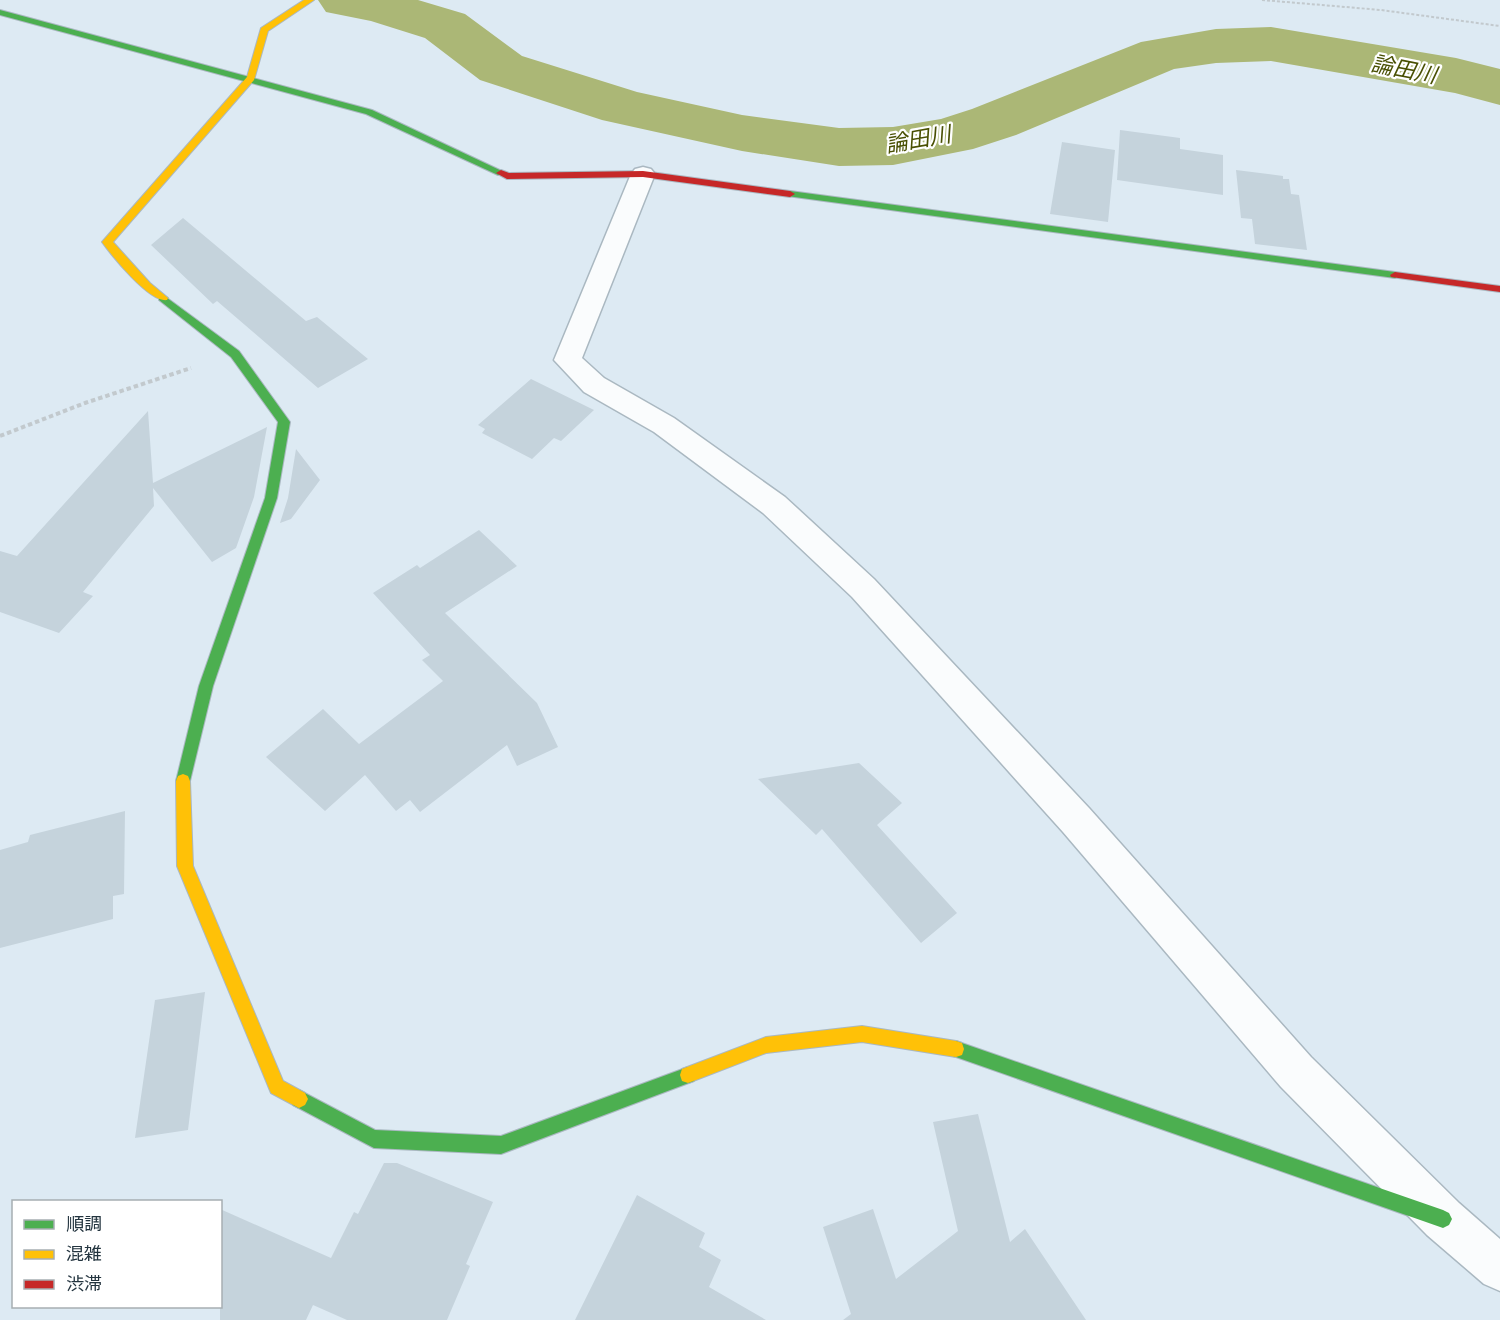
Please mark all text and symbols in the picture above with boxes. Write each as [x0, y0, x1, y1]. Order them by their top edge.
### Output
water label: 論田川 [1369, 47, 1441, 91]
water label: 論田川 [883, 117, 955, 160]
legend [12, 1200, 222, 1308]
text: 順調 [66, 1211, 102, 1237]
text: 混雑 [66, 1241, 102, 1267]
text: 渋滞 [66, 1271, 102, 1297]

